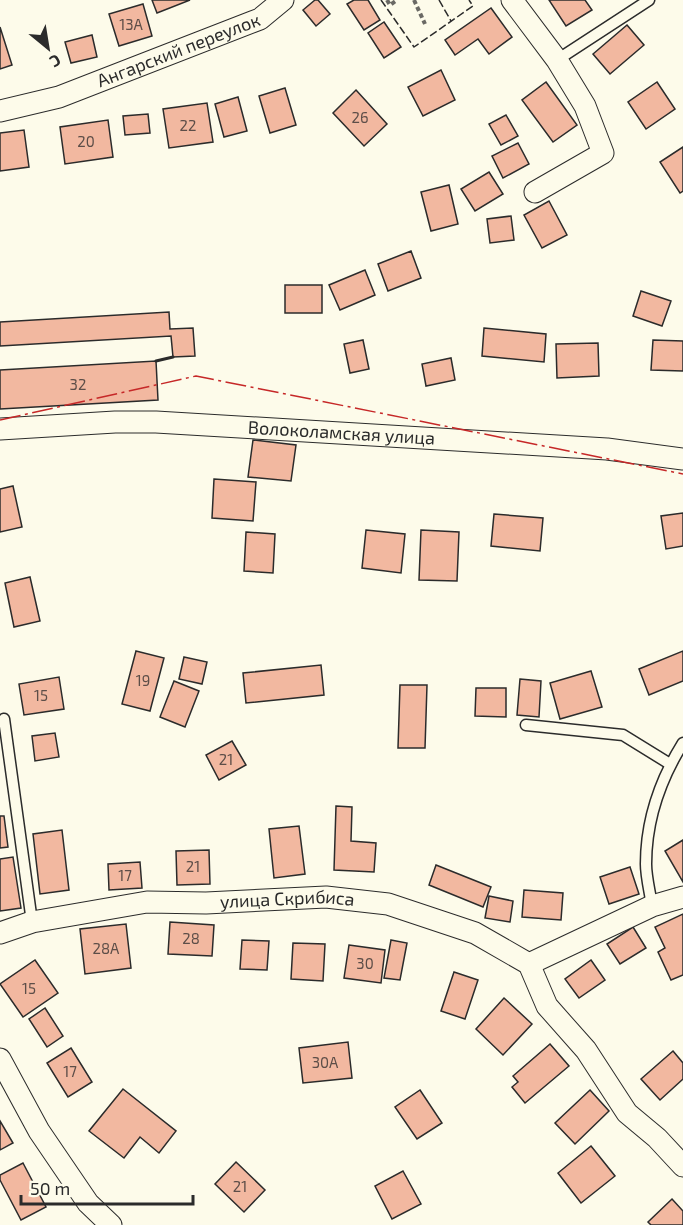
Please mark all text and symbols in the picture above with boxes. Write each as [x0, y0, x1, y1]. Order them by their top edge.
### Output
street label: Ангарский переулок [93, 8, 263, 91]
house number: 13А [119, 15, 143, 33]
north arrow [18, 18, 78, 78]
text: С [47, 51, 65, 72]
house number: 26 [351, 108, 369, 126]
house number: 22 [180, 116, 196, 134]
house number: 20 [77, 132, 95, 150]
house number: 32 [70, 375, 86, 393]
street label: Волоколамская улица [247, 416, 436, 449]
house number: 19 [136, 671, 150, 689]
house number: 15 [34, 686, 48, 704]
house number: 21 [219, 750, 233, 768]
house number: 21 [186, 857, 200, 875]
house number: 17 [118, 866, 132, 884]
street label: улица Скрибиса [219, 885, 356, 912]
house number: 28 [182, 929, 200, 947]
house number: 28А [93, 939, 120, 957]
house number: 30 [356, 954, 374, 972]
house number: 15 [22, 979, 36, 997]
house number: 30А [312, 1053, 339, 1071]
house number: 17 [63, 1062, 77, 1080]
scale bar [21, 1168, 194, 1206]
text: 50 m [30, 1177, 70, 1199]
house number: 21 [233, 1177, 247, 1195]

